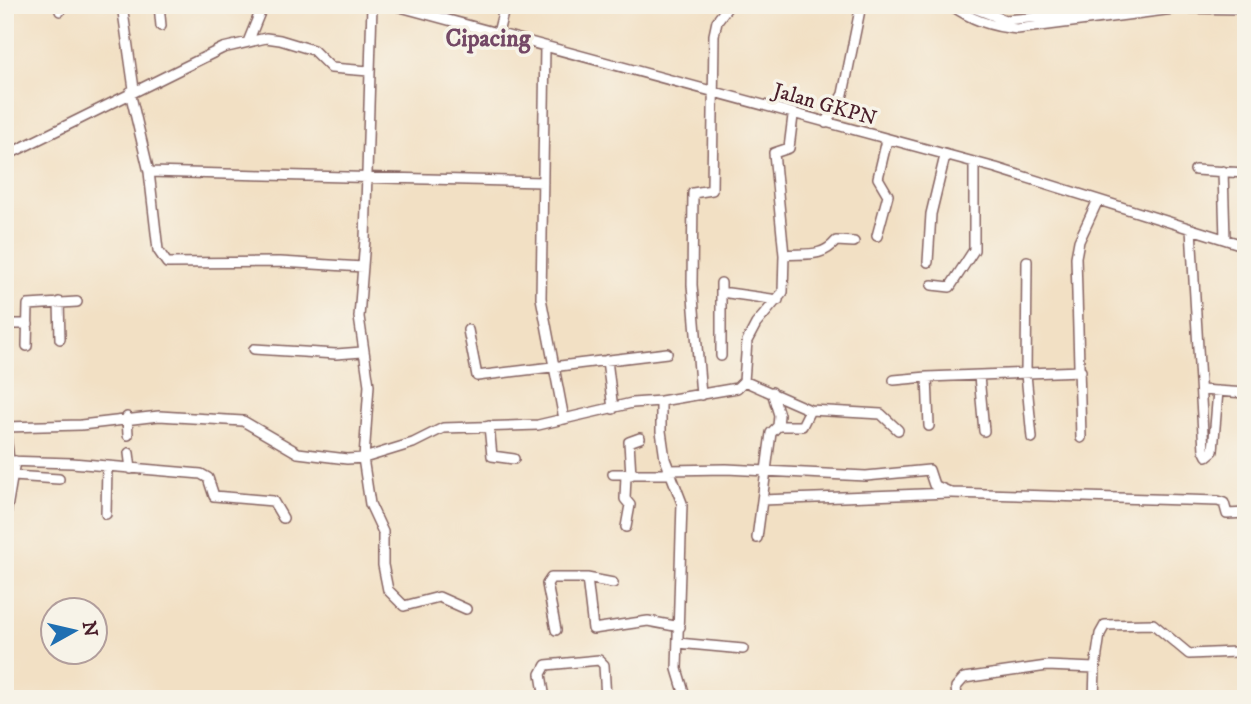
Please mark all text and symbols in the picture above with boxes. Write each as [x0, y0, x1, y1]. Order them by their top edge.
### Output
district label: Cipacing [445, 24, 532, 54]
street label: Jalan GKPN [768, 77, 879, 132]
north arrow [38, 596, 108, 666]
text: N [77, 620, 102, 639]

